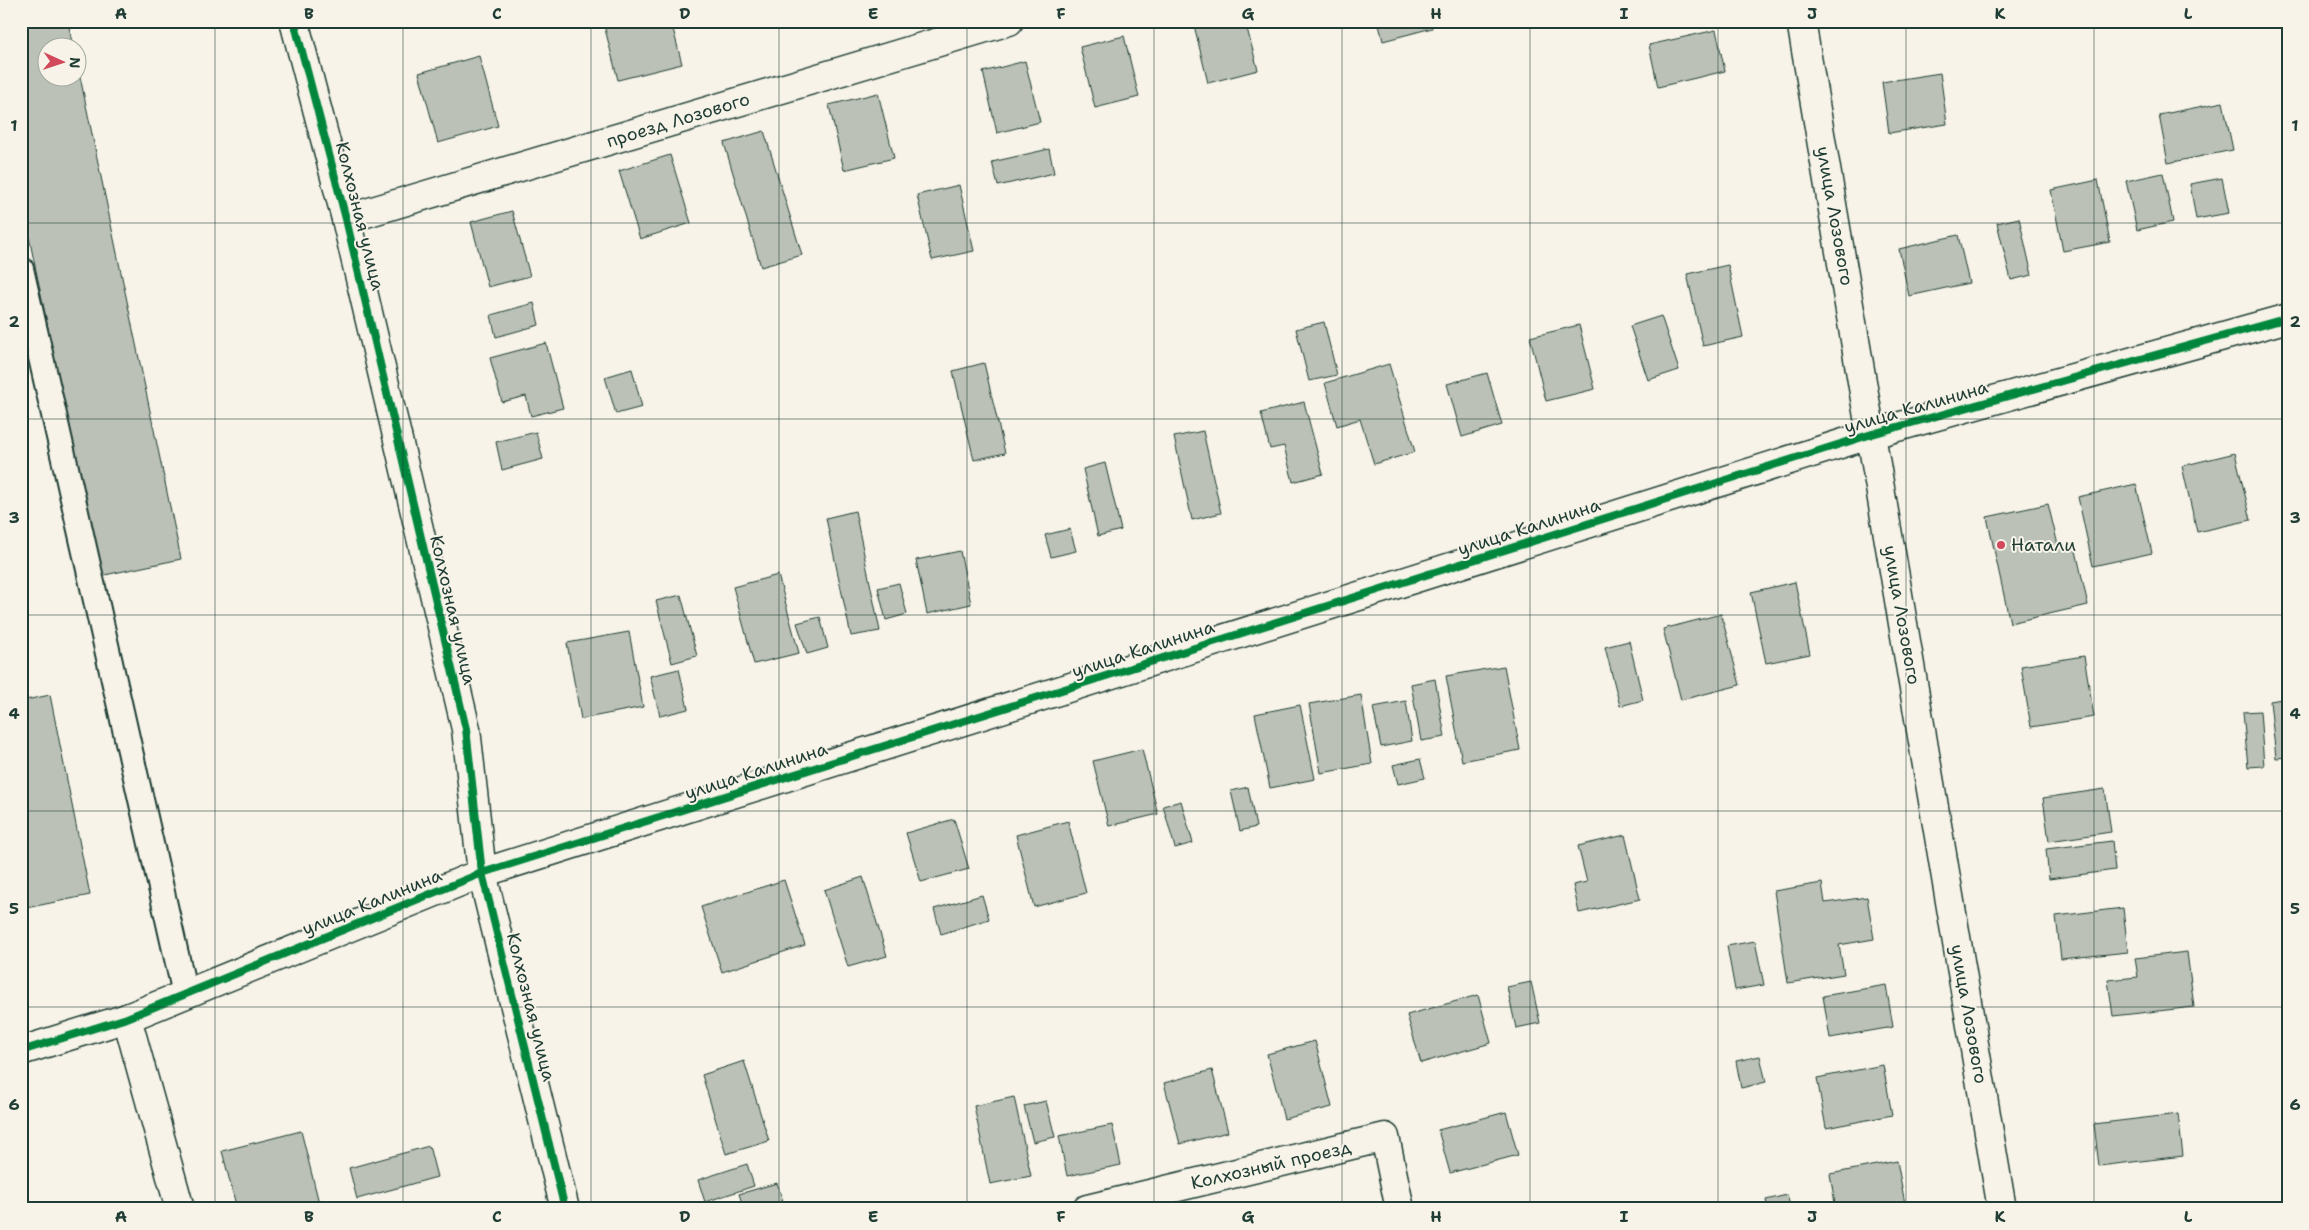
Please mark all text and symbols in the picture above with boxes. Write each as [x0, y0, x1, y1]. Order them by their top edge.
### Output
text: A [115, 3, 127, 24]
text: B [304, 3, 314, 24]
text: C [492, 3, 502, 24]
text: D [679, 3, 691, 24]
text: E [868, 3, 878, 24]
text: F [1056, 3, 1066, 24]
text: G [1242, 3, 1255, 24]
text: H [1430, 3, 1442, 24]
text: I [1620, 3, 1629, 24]
text: J [1807, 3, 1817, 24]
text: K [1995, 3, 2006, 24]
text: L [2184, 3, 2193, 24]
north arrow [38, 38, 88, 88]
text: N [66, 57, 84, 69]
street label: проезд Лозового [603, 87, 753, 153]
text: 1 [10, 115, 18, 136]
text: 1 [2291, 115, 2299, 136]
street label: Колхозная улица [330, 139, 390, 293]
street label: улица Лозового [1811, 144, 1859, 288]
text: 2 [8, 311, 20, 332]
text: 2 [2289, 311, 2301, 332]
street label: улица Калинина [1841, 375, 1991, 439]
street label: улица Калинина [1455, 493, 1603, 561]
text: 3 [8, 507, 20, 528]
text: 3 [2289, 507, 2301, 528]
street label: Колхозная улица [424, 533, 482, 687]
place label: Натали [2011, 533, 2076, 557]
marker: Натали [1995, 539, 2007, 551]
street label: улица Лозового [1878, 543, 1926, 687]
street label: улица Калинина [1069, 615, 1217, 683]
text: 4 [8, 703, 20, 724]
text: 4 [2289, 703, 2301, 724]
street label: улица Калинина [682, 737, 830, 805]
street label: улица Калинина [299, 863, 445, 941]
text: 5 [9, 898, 19, 919]
text: 5 [2290, 898, 2300, 919]
street label: Колхозная улица [501, 930, 561, 1084]
street label: улица Лозового [1945, 942, 1993, 1086]
text: 6 [8, 1094, 20, 1115]
text: 6 [2289, 1094, 2301, 1115]
street label: Колхозный проезд [1189, 1135, 1354, 1195]
text: A [115, 1206, 127, 1227]
text: B [304, 1206, 314, 1227]
text: C [492, 1206, 502, 1227]
text: D [679, 1206, 691, 1227]
text: E [868, 1206, 878, 1227]
text: F [1056, 1206, 1066, 1227]
text: G [1242, 1206, 1255, 1227]
text: H [1430, 1206, 1442, 1227]
text: I [1620, 1206, 1629, 1227]
text: J [1807, 1206, 1817, 1227]
text: K [1995, 1206, 2006, 1227]
text: L [2184, 1206, 2193, 1227]

